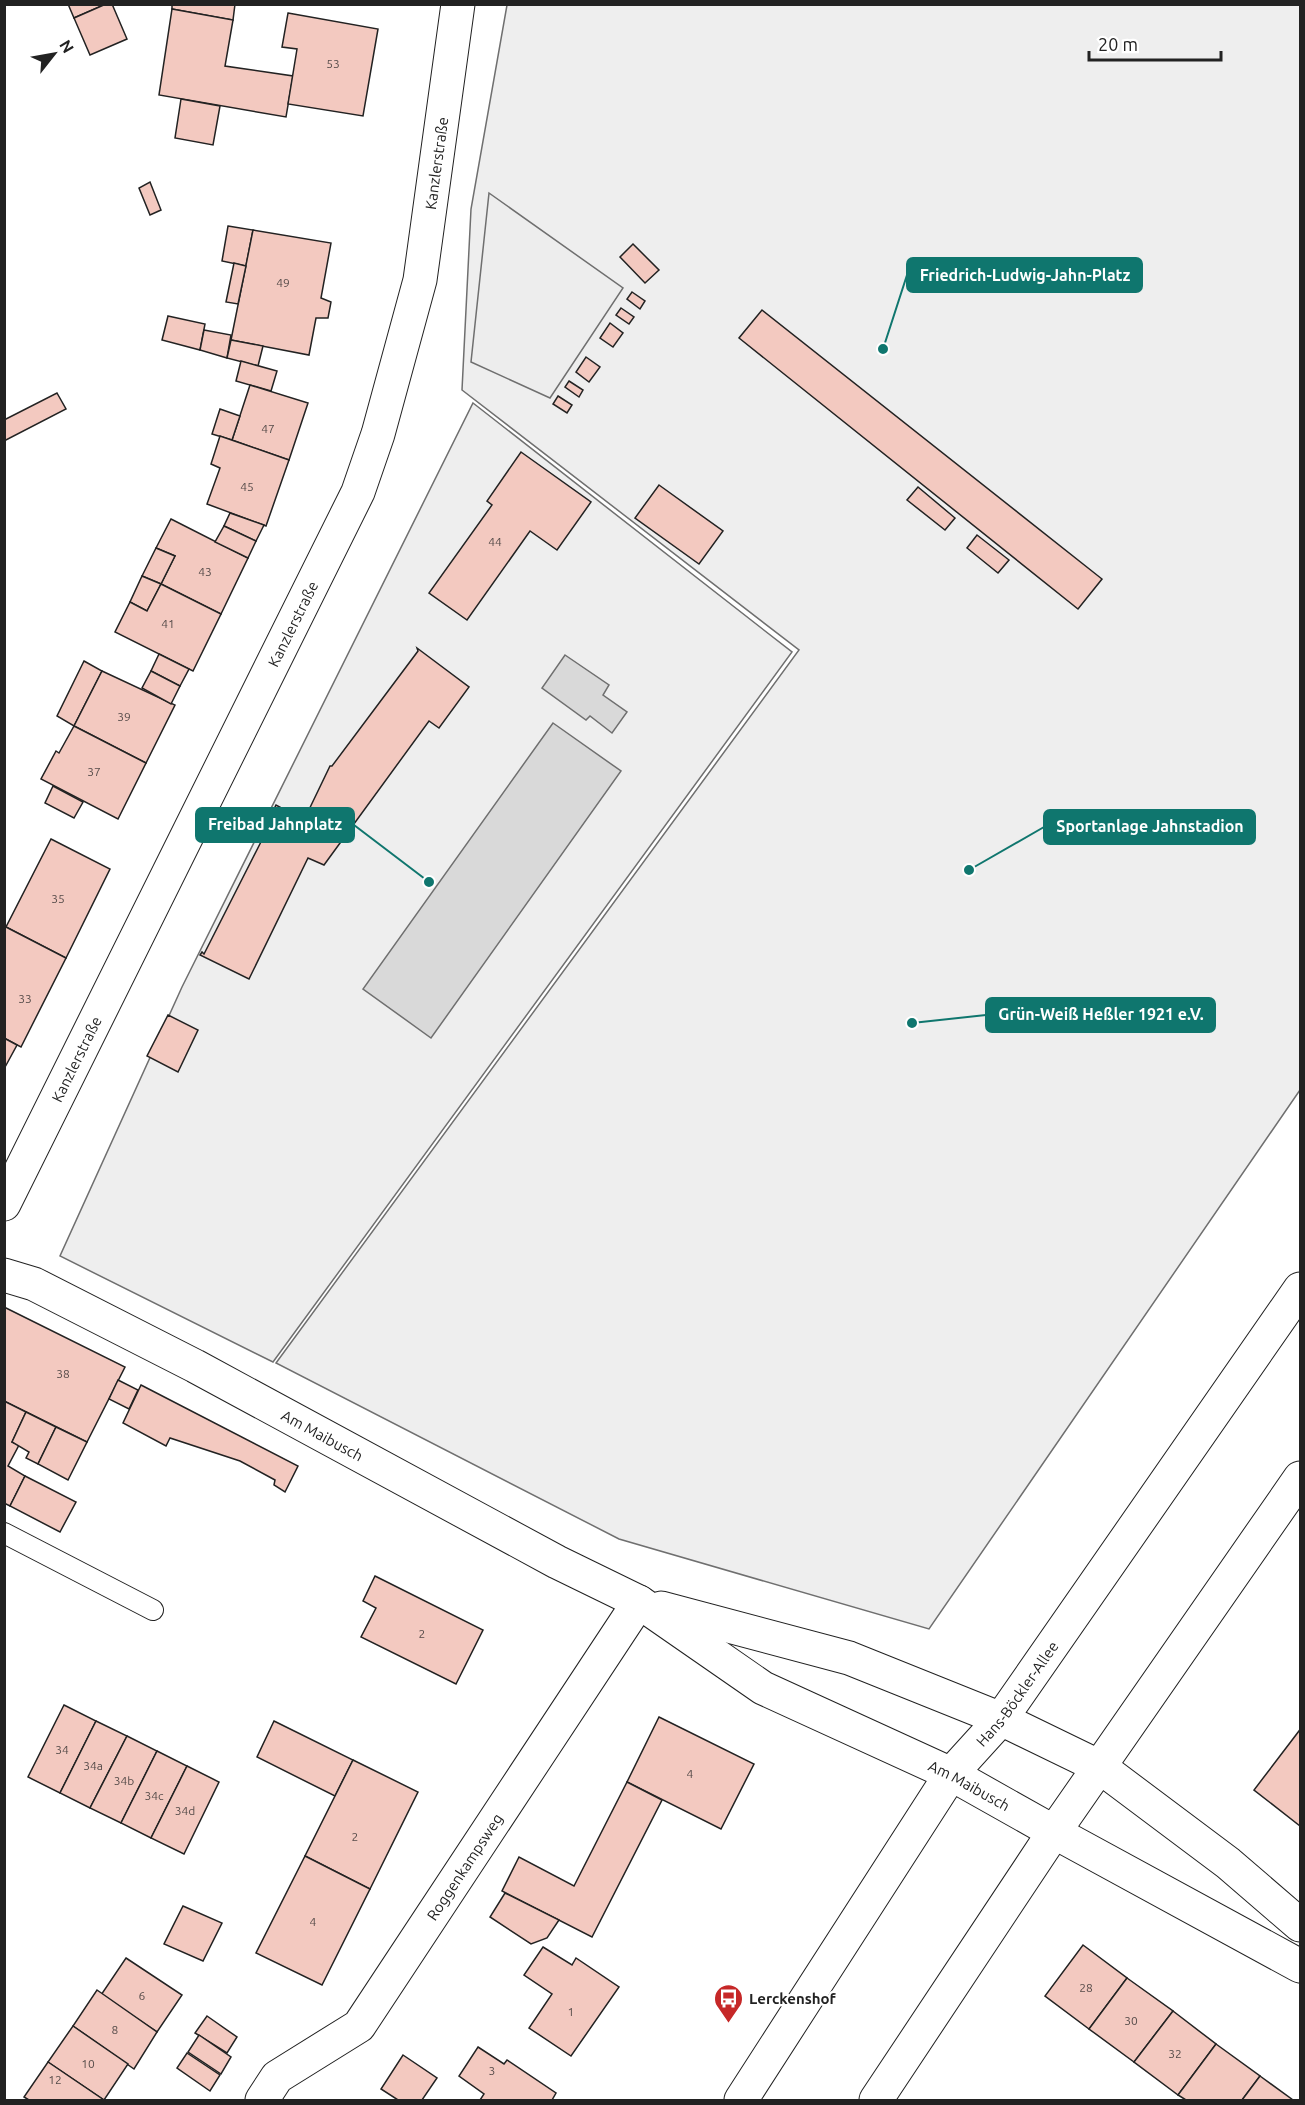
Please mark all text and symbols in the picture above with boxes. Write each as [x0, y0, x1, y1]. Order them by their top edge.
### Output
north arrow [24, 24, 84, 84]
scale bar [1089, 24, 1221, 62]
text: 20 m [1098, 34, 1138, 54]
text: N [56, 37, 78, 56]
house number: 53 [326, 57, 340, 70]
street label: Kanzlerstraße [421, 116, 451, 211]
callout: Friedrich-Ludwig-Jahn-Platz [907, 258, 1142, 292]
text: Friedrich-Ludwig-Jahn-Platz [920, 266, 1130, 284]
house number: 49 [276, 276, 290, 289]
house number: 47 [261, 422, 275, 435]
house number: 45 [240, 480, 254, 493]
house number: 44 [488, 535, 502, 548]
house number: 43 [198, 565, 212, 578]
street label: Kanzlerstraße [264, 578, 321, 669]
house number: 41 [161, 617, 175, 630]
house number: 39 [117, 710, 131, 723]
house number: 37 [87, 765, 101, 778]
callout: Freibad Jahnplatz [196, 808, 354, 842]
callout: Sportanlage Jahnstadion [1044, 810, 1255, 844]
text: Freibad Jahnplatz [208, 815, 342, 833]
text: Sportanlage Jahnstadion [1056, 817, 1244, 835]
house number: 35 [51, 892, 65, 905]
house number: 33 [18, 992, 32, 1005]
callout: Grün-Weiß Heßler 1921 e.V. [986, 998, 1215, 1032]
text: Grün-Weiß Heßler 1921 e.V. [998, 1005, 1204, 1023]
street label: Kanzlerstraße [48, 1013, 105, 1105]
house number: 38 [56, 1367, 70, 1380]
street label: Am Maibusch [279, 1406, 366, 1464]
house number: 2 [419, 1627, 425, 1640]
street label: Hans-Böckler-Allee [972, 1638, 1061, 1749]
house number: 34 [55, 1743, 69, 1756]
street label: Am Maibusch [926, 1756, 1013, 1814]
house number: 34a [83, 1759, 103, 1772]
house number: 4 [687, 1767, 694, 1780]
house number: 34b [114, 1774, 134, 1787]
house number: 34c [144, 1789, 164, 1802]
house number: 34d [175, 1804, 195, 1817]
street label: Roggenkampsweg [423, 1810, 506, 1923]
house number: 2 [352, 1830, 358, 1843]
house number: 4 [310, 1915, 317, 1928]
house number: 28 [1079, 1981, 1093, 1994]
bus stop icon: Lerckenshof [712, 1982, 744, 2024]
house number: 6 [139, 1989, 146, 2002]
place label: Lerckenshof [749, 1990, 837, 2007]
house number: 1 [568, 2005, 574, 2018]
house number: 30 [1124, 2014, 1138, 2027]
house number: 8 [112, 2023, 119, 2036]
house number: 32 [1168, 2047, 1182, 2060]
house number: 10 [81, 2057, 95, 2070]
house number: 3 [489, 2064, 495, 2077]
house number: 12 [48, 2073, 62, 2086]

